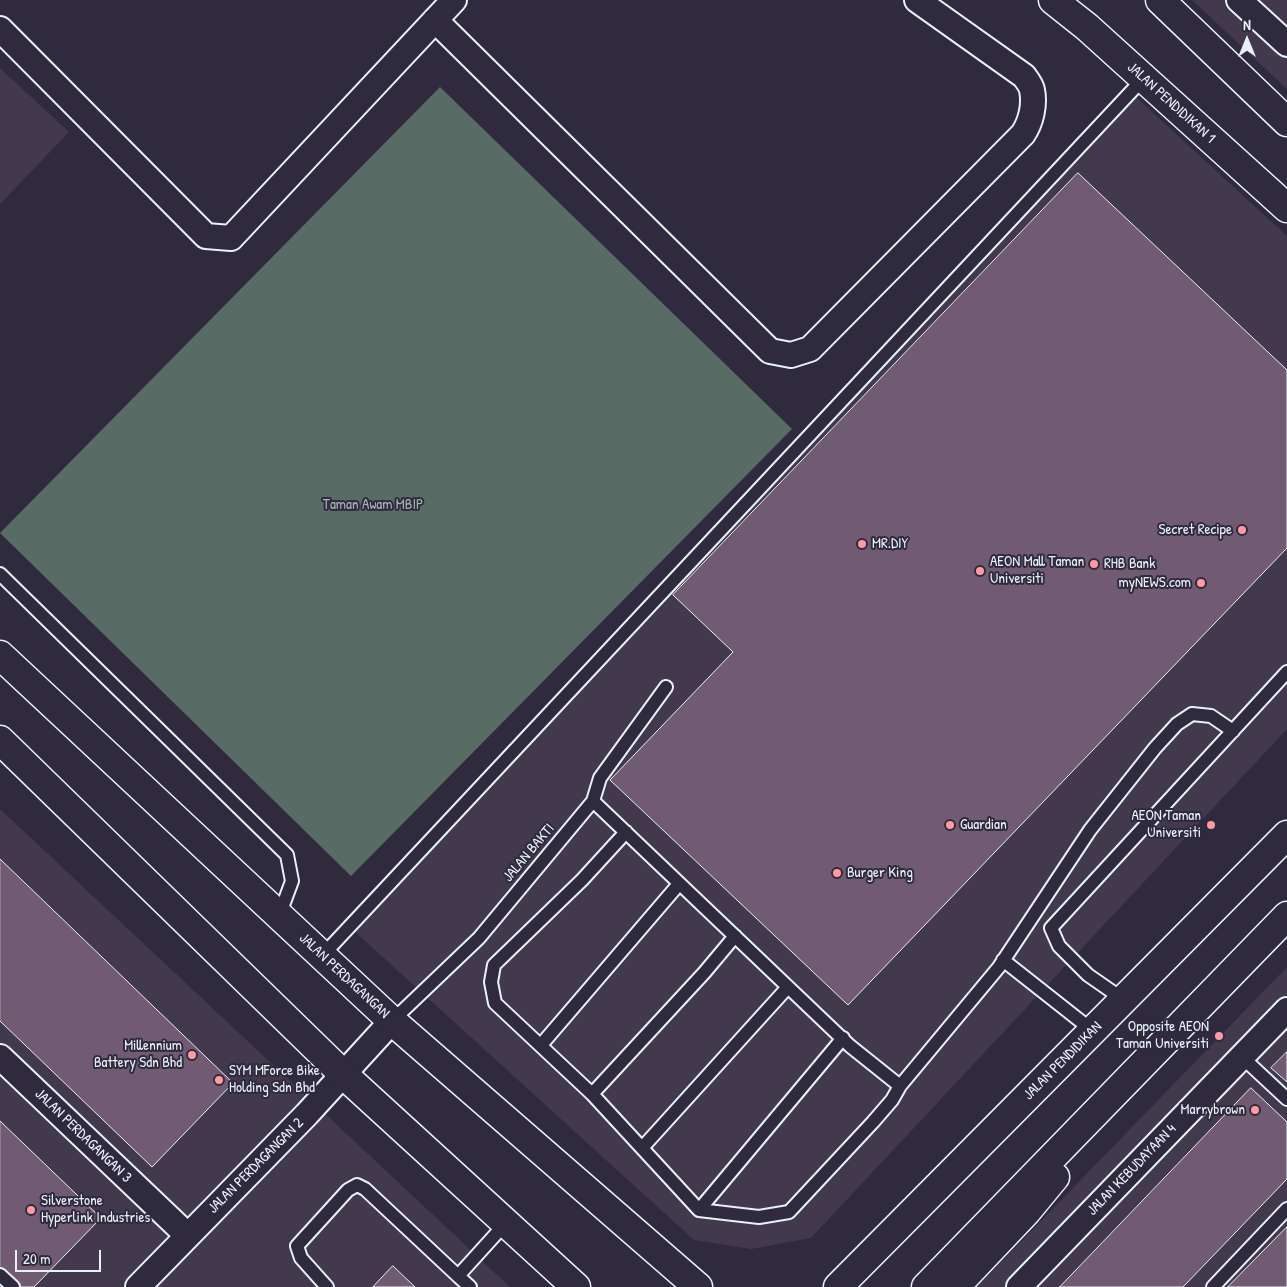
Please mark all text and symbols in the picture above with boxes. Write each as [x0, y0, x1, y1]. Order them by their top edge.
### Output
north arrow [1222, 15, 1272, 65]
text: N [1243, 15, 1251, 34]
street label: JALAN PENDIDIKAN 1 [1123, 59, 1219, 147]
park label: Taman Awam MBIP [323, 496, 423, 514]
place label: Secret Recipe [1159, 521, 1232, 539]
marker: Secret Recipe [1236, 524, 1248, 536]
place label: MR.DIY [872, 535, 908, 553]
marker: MR.DIY [856, 538, 868, 550]
place label: AEON Mall Taman Universiti [990, 553, 1084, 588]
place label: RHB Bank [1104, 555, 1155, 573]
marker: RHB Bank [1088, 558, 1100, 570]
marker: AEON Mall Taman Universiti [974, 565, 986, 577]
place label: myNEWS.com [1118, 574, 1191, 592]
marker: myNEWS.com [1195, 577, 1207, 589]
place label: AEON Taman Universiti [1132, 807, 1201, 842]
place label: Guardian [960, 816, 1007, 834]
marker: Guardian [944, 819, 956, 831]
marker: AEON Taman Universiti [1205, 819, 1217, 831]
street label: JALAN BAKTI [499, 820, 559, 886]
place label: Burger King [847, 864, 913, 882]
marker: Burger King [831, 867, 843, 879]
street label: JALAN PERDAGANGAN [295, 929, 393, 1023]
street label: JALAN PENDIDIKAN [1020, 1018, 1106, 1104]
place label: Opposite AEON Taman Universiti [1116, 1018, 1209, 1053]
marker: Opposite AEON Taman Universiti [1213, 1030, 1225, 1042]
place label: Millennium Battery Sdn Bhd [94, 1037, 182, 1072]
marker: Millennium Battery Sdn Bhd [186, 1049, 198, 1061]
place label: SYM MForce Bike Holding Sdn Bhd [229, 1062, 320, 1097]
marker: SYM MForce Bike Holding Sdn Bhd [213, 1074, 225, 1086]
street label: JALAN PERDAGANGAN 3 [31, 1085, 135, 1187]
place label: Marrybrown [1181, 1101, 1245, 1119]
marker: Marrybrown [1249, 1104, 1261, 1116]
street label: JALAN PERDAGANGAN 2 [204, 1114, 308, 1218]
street label: JALAN KEBUDAYAAN 4 [1084, 1120, 1180, 1220]
place label: Silverstone Hyperlink Industries [41, 1192, 150, 1227]
marker: Silverstone Hyperlink Industries [25, 1204, 37, 1216]
scale bar [18, 1240, 104, 1272]
text: 20 m [23, 1248, 50, 1269]

